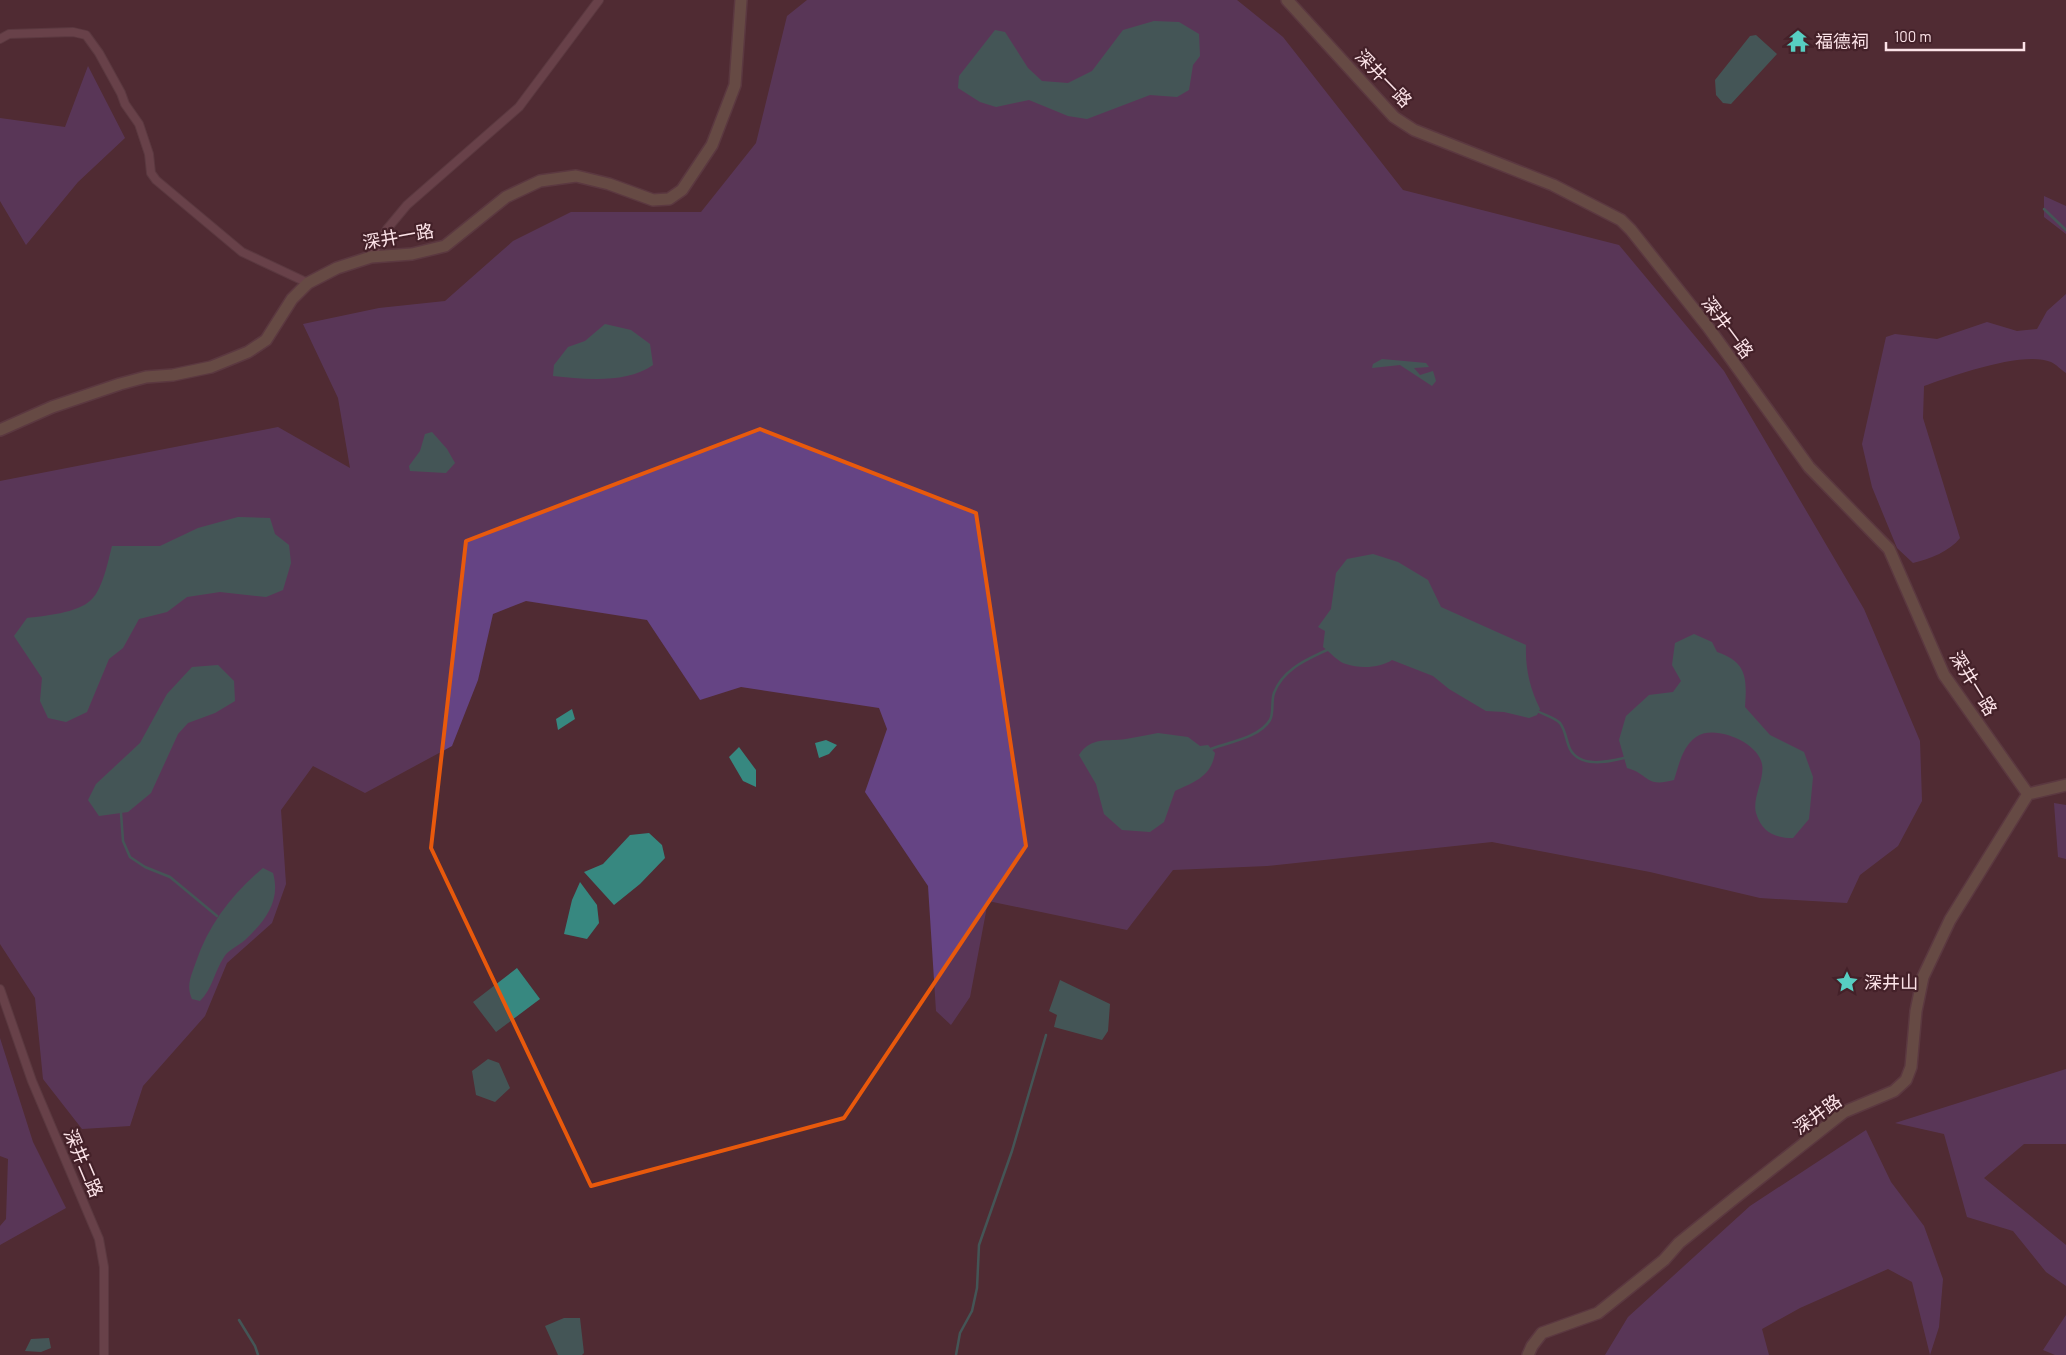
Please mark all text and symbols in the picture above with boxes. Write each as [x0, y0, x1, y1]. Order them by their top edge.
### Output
scale bar [1886, 20, 2024, 52]
text: 100 m [1894, 27, 1932, 45]
temple icon: 福德祠 [1785, 28, 1811, 54]
place label: 福德祠 [1815, 30, 1869, 52]
street label: 深井一路 [1351, 44, 1417, 112]
street label: 深井一路 [361, 219, 435, 253]
street label: 深井一路 [1698, 292, 1758, 362]
street label: 深井一路 [1946, 647, 2002, 719]
place icon: 深井山 [1834, 969, 1860, 995]
place label: 深井山 [1864, 971, 1918, 993]
street label: 深井路 [1789, 1089, 1845, 1139]
street label: 深井二路 [60, 1126, 108, 1200]

